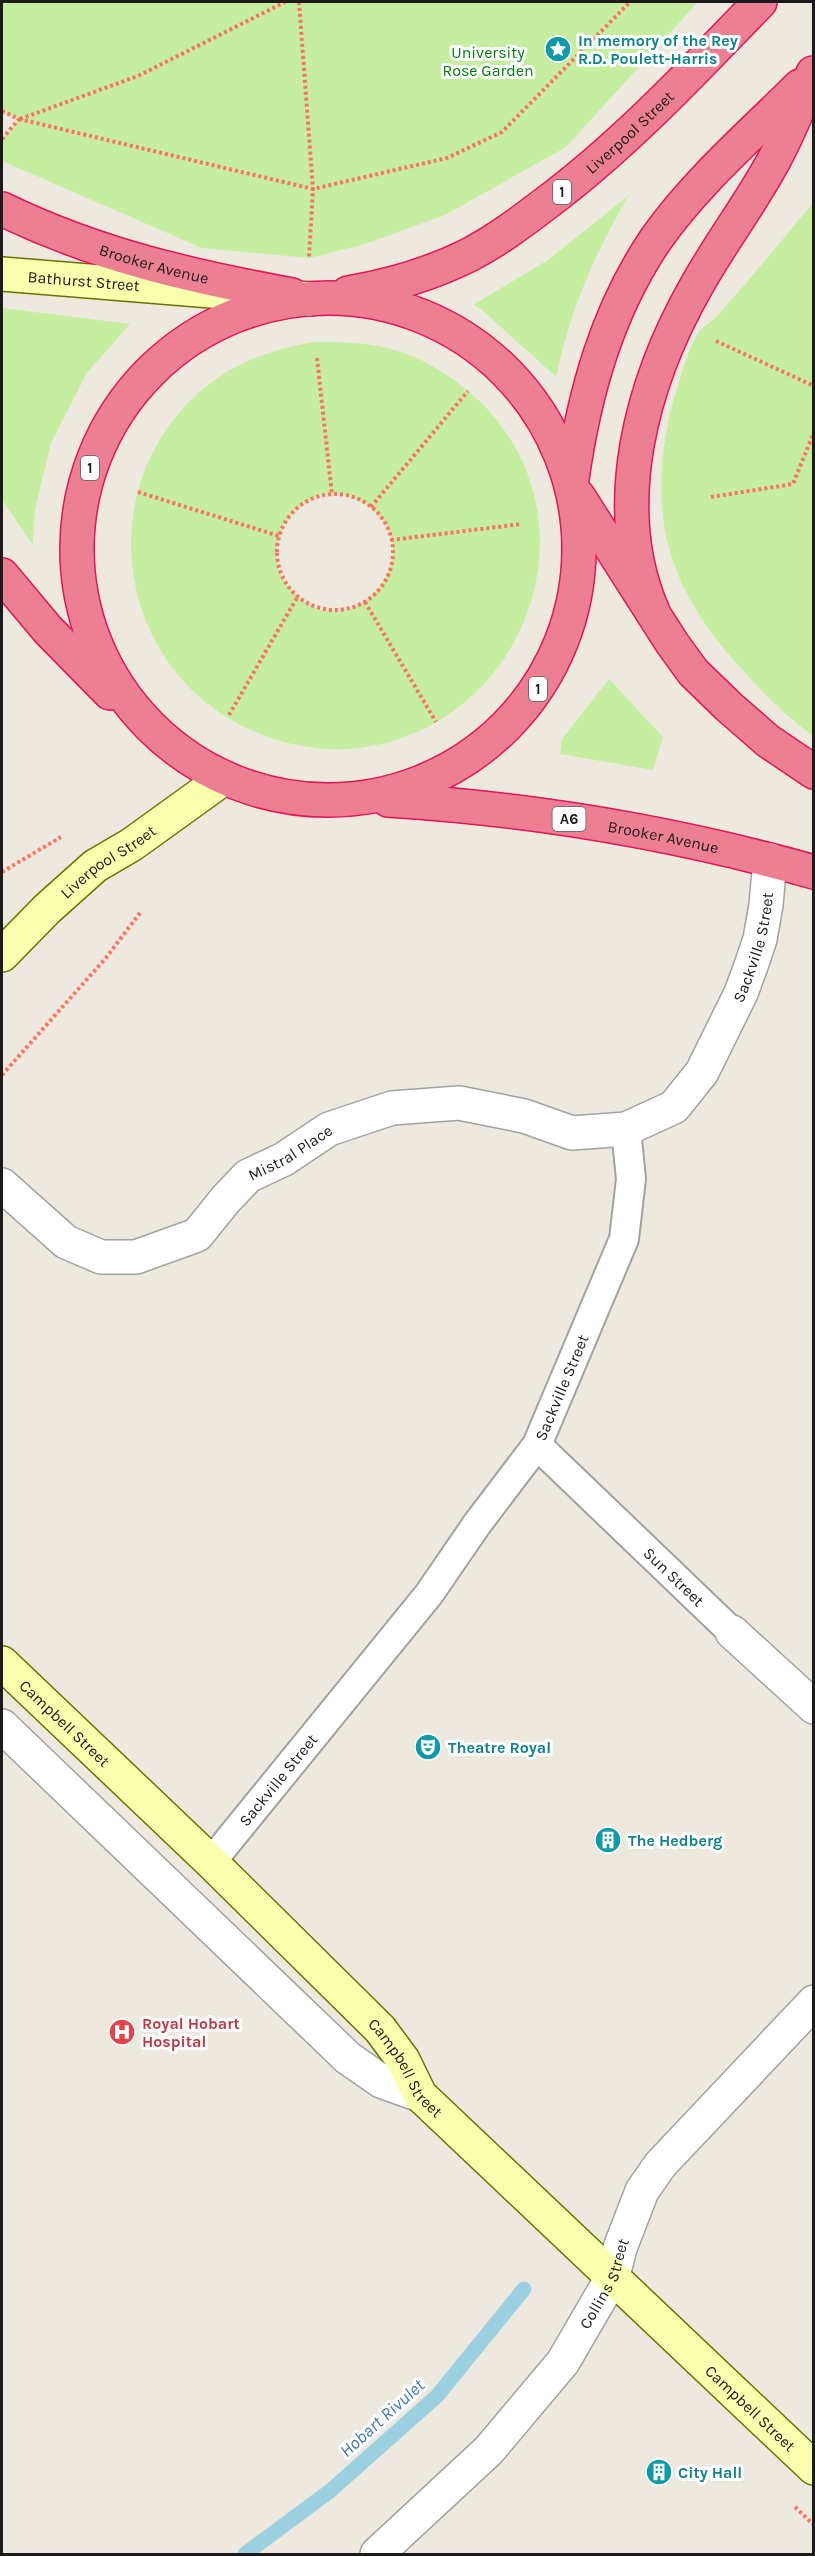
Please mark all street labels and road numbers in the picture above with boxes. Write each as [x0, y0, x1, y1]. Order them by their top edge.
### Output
street label: Liverpool Street [582, 87, 678, 178]
road number: 1 [553, 180, 571, 204]
street label: Brooker Avenue [97, 240, 211, 288]
street label: Bathurst Street [27, 267, 140, 295]
road number: 1 [81, 456, 99, 480]
road number: 1 [529, 677, 547, 701]
road number: A6 [552, 807, 586, 831]
street label: Brooker Avenue [606, 817, 721, 857]
street label: Liverpool Street [57, 821, 160, 902]
street label: Sackville Street [729, 891, 777, 1006]
street label: Mistral Place [245, 1121, 336, 1185]
street label: Sackville Street [531, 1332, 593, 1444]
street label: Sun Street [639, 1543, 708, 1610]
street label: Campbell Street [16, 1676, 114, 1771]
street label: Sackville Street [235, 1730, 321, 1830]
street label: Campbell Street [365, 2014, 447, 2122]
street label: Collins Street [575, 2235, 633, 2332]
street label: Campbell Street [701, 2361, 799, 2456]

